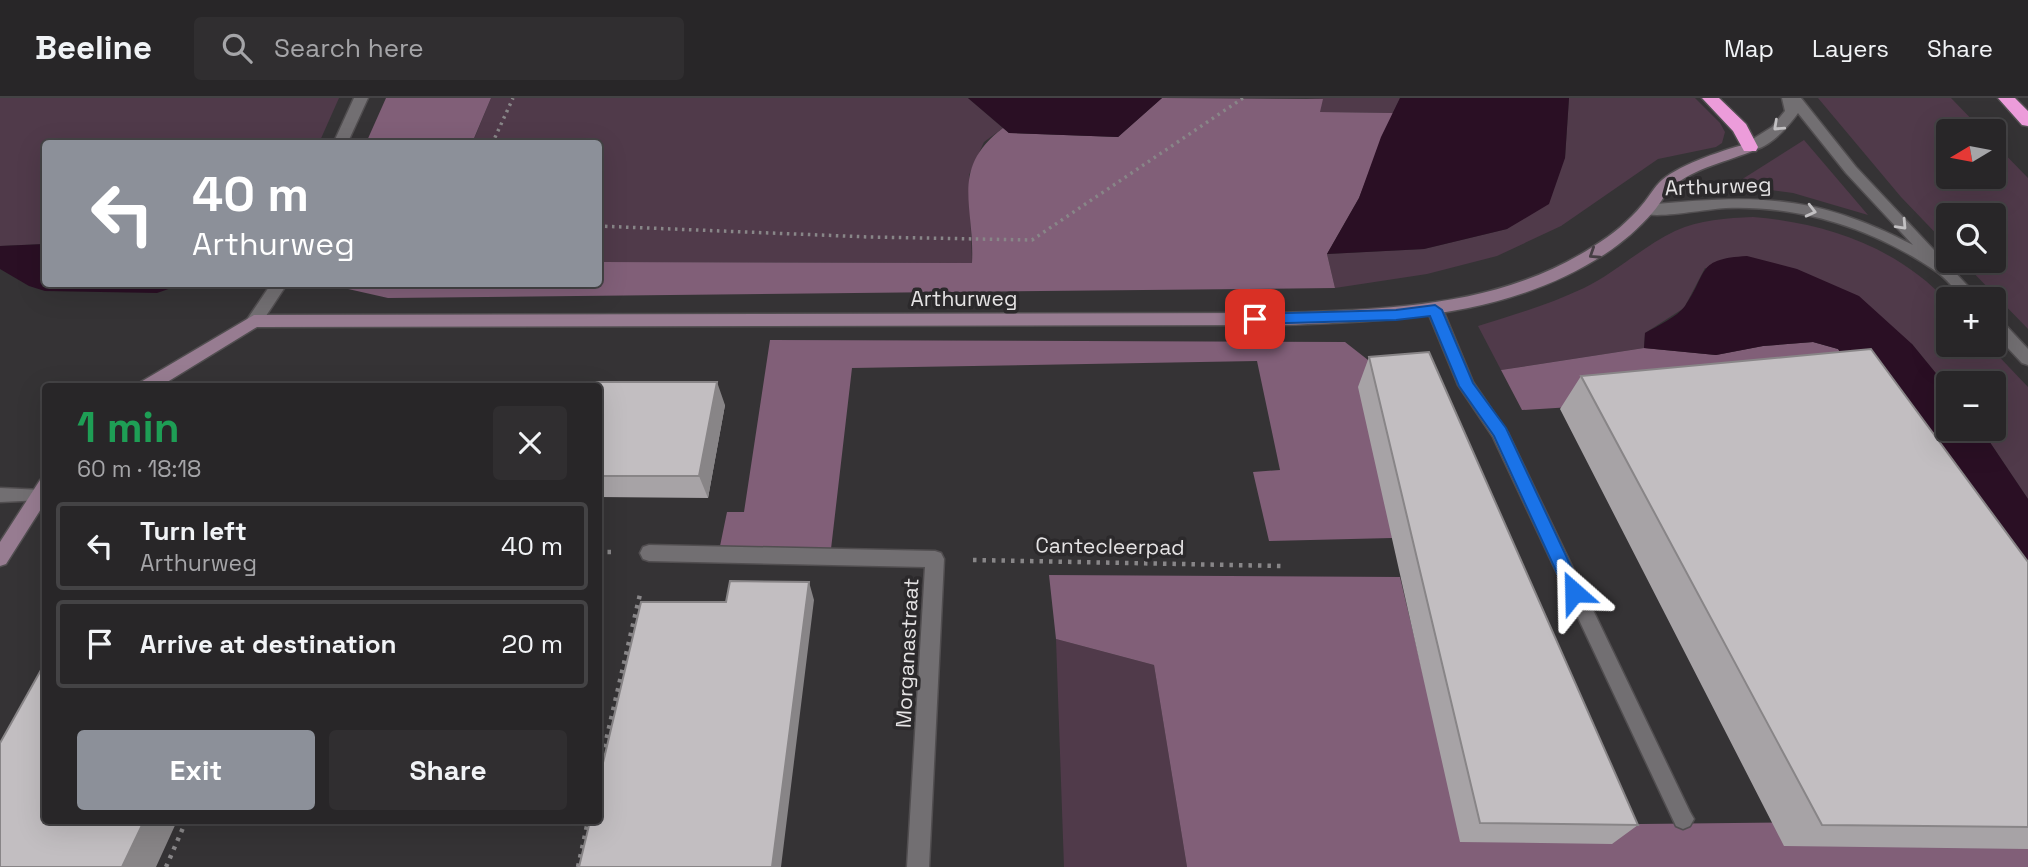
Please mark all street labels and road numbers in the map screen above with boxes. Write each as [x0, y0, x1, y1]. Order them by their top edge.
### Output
street label: Arthurweg [1664, 171, 1772, 201]
street label: Arthurweg [911, 285, 1017, 312]
street label: Cantecleerpad [1035, 531, 1185, 561]
street label: Morganastraat [890, 577, 924, 729]

